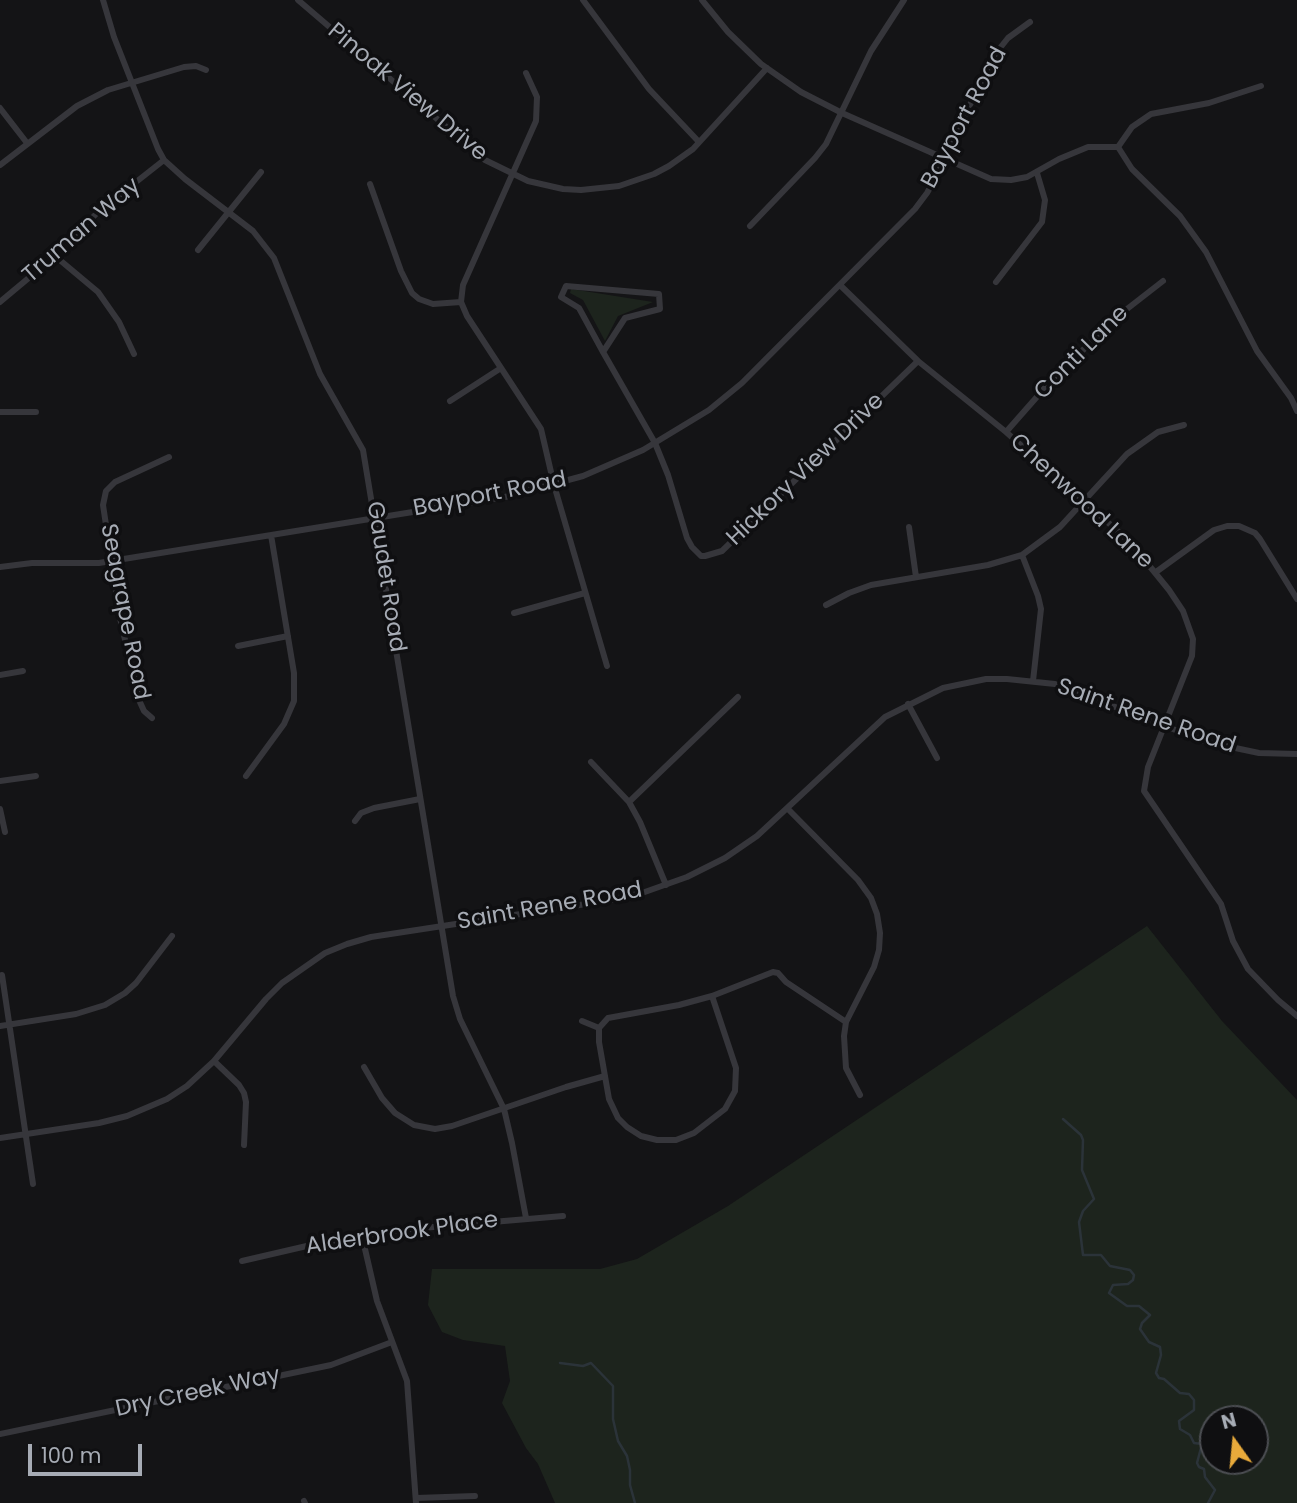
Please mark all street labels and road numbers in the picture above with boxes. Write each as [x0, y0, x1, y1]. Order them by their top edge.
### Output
street label: Pinoak View Drive [321, 18, 493, 168]
street label: Bayport Road [916, 43, 1014, 193]
street label: Truman Way [18, 172, 146, 290]
street label: Conti Lane [1029, 300, 1135, 406]
street label: Hickory View Drive [722, 388, 890, 552]
street label: Chenwood Lane [1004, 429, 1158, 575]
street label: Bayport Road [411, 467, 569, 523]
street label: Gaudet Road [359, 500, 411, 654]
street label: Seagrape Road [93, 522, 155, 702]
street label: Saint Rene Road [1053, 673, 1239, 761]
street label: Saint Rene Road [455, 877, 645, 937]
street label: Alderbrook Place [304, 1207, 500, 1261]
street label: Dry Creek Way [113, 1362, 283, 1424]

